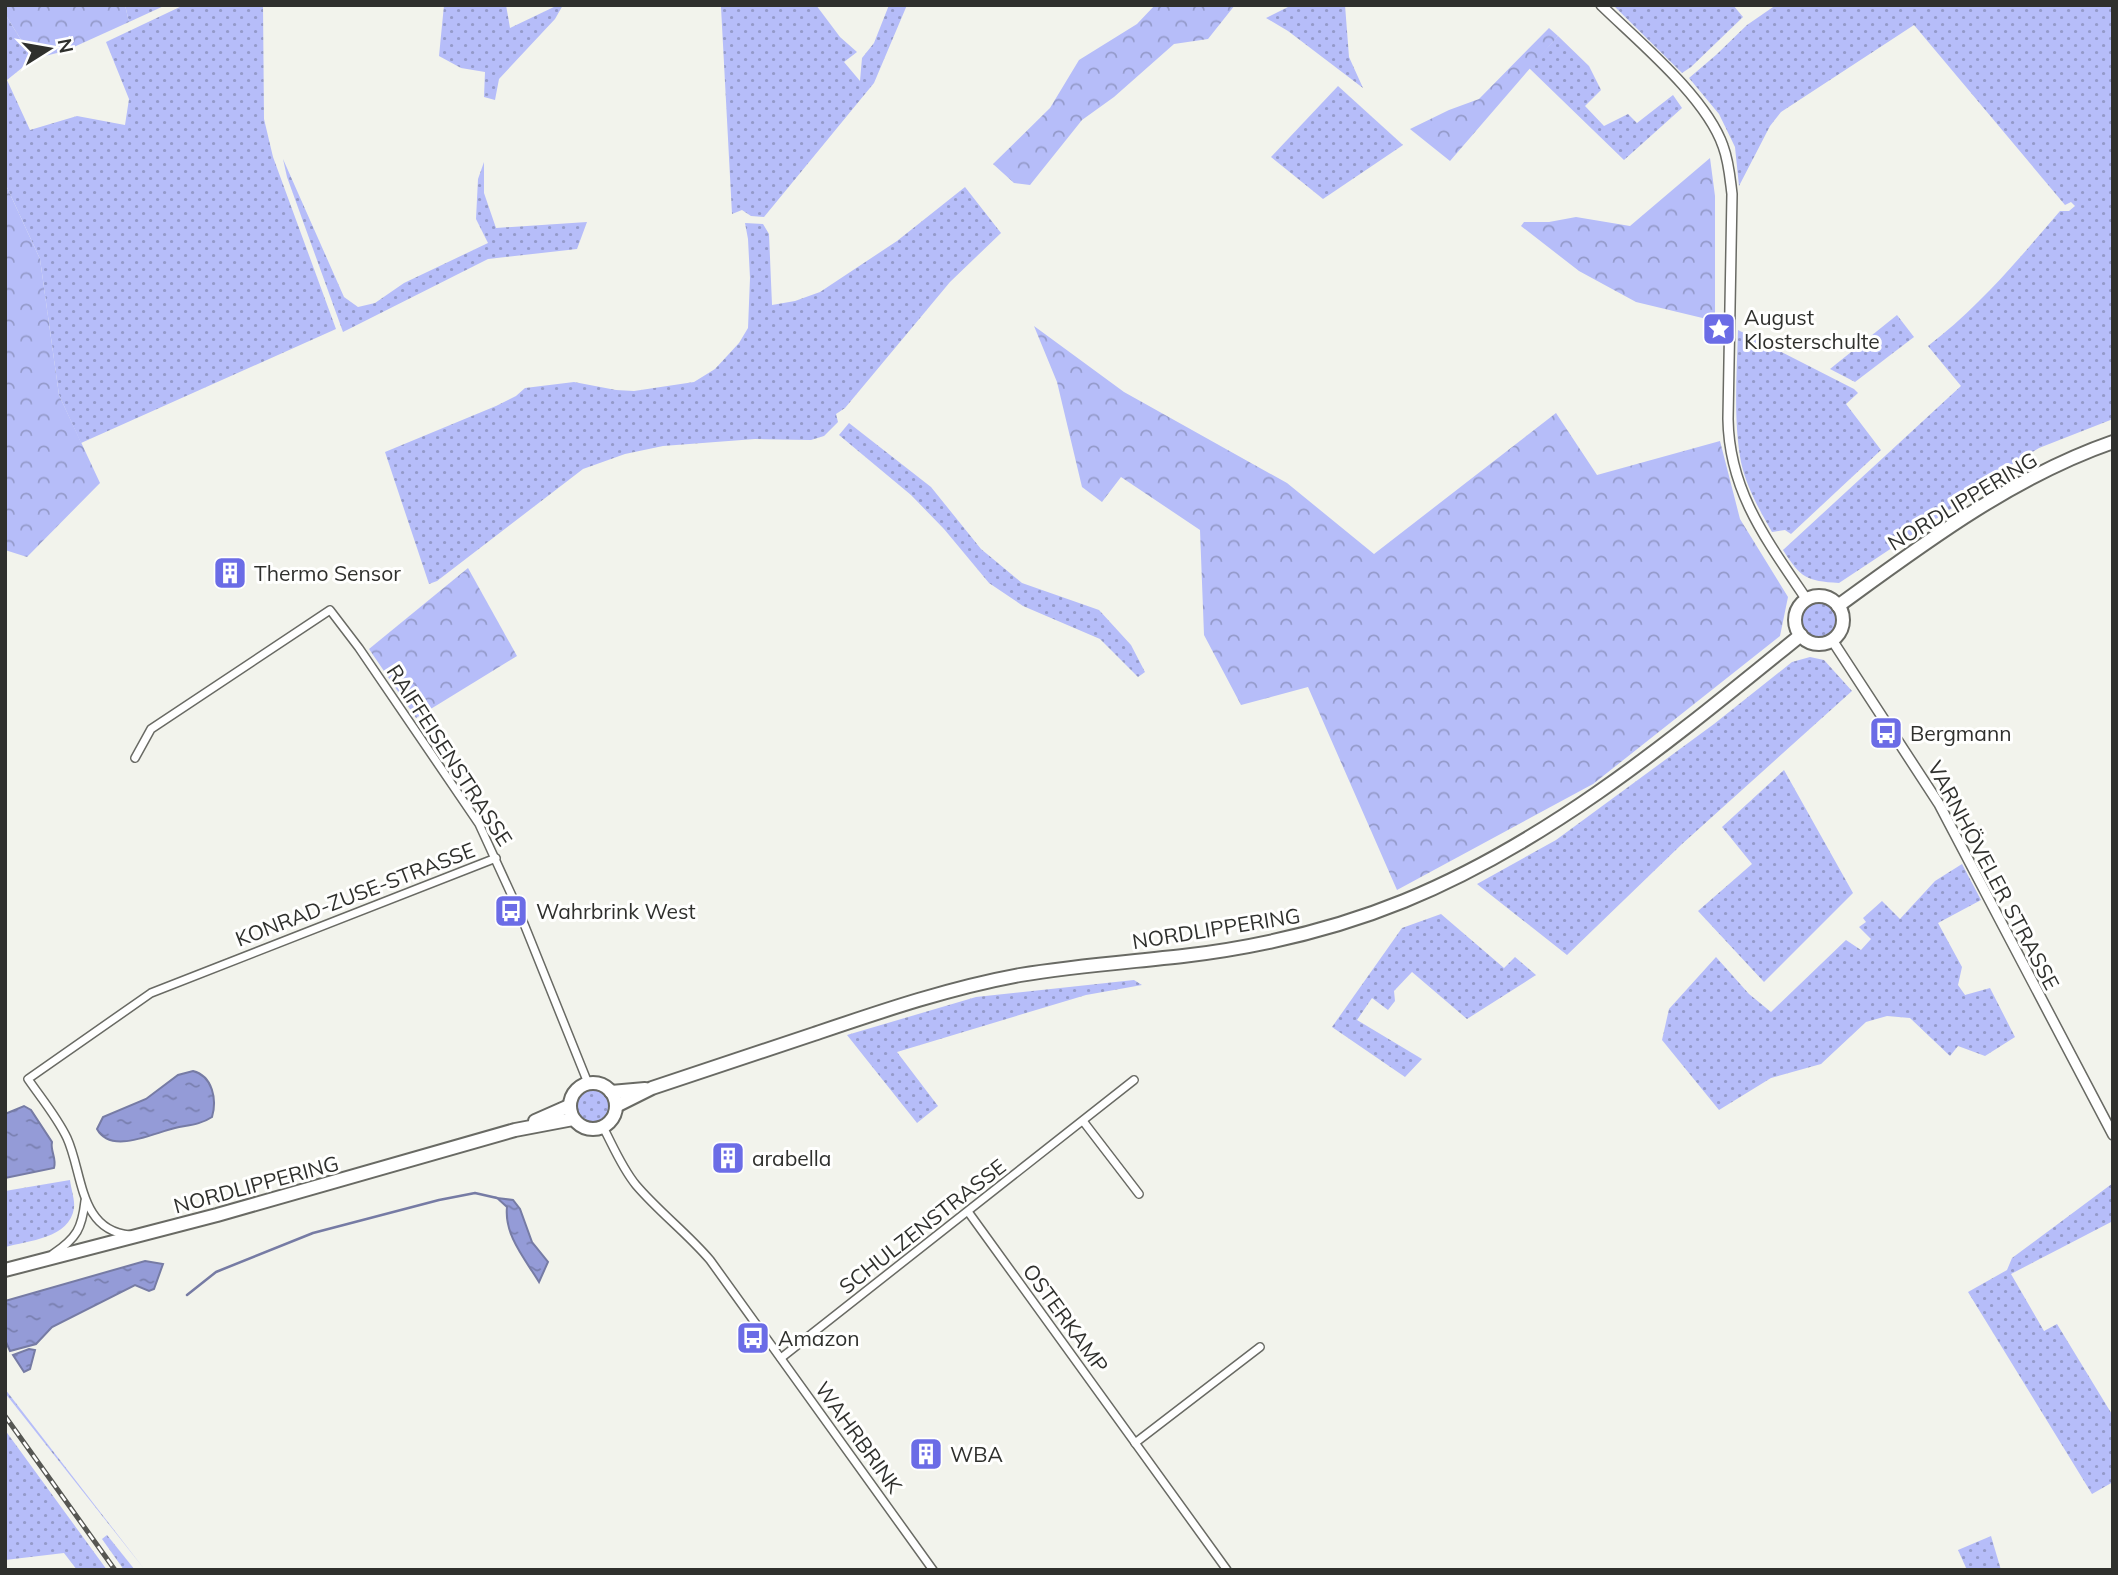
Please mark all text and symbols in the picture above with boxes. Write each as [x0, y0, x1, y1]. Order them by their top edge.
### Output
north arrow [14, 14, 84, 84]
text: N [53, 36, 79, 55]
place label: August Klosterschulte [1744, 304, 1880, 354]
place icon: August Klosterschulte [1700, 310, 1738, 348]
street label: NORDLIPPERING [1883, 446, 2041, 556]
building icon: Thermo Sensor [211, 554, 249, 592]
place label: Thermo Sensor [254, 560, 401, 586]
street label: RAIFFEISENSTRASSE [382, 659, 518, 851]
bus stop icon: Bergmann [1867, 714, 1905, 752]
place label: Bergmann [1910, 720, 2012, 746]
street label: VARNHÖVELER STRASSE [1923, 756, 2065, 994]
street label: KONRAD-ZUSE-STRASSE [232, 836, 478, 952]
bus stop icon: Wahrbrink West [492, 892, 530, 930]
place label: Wahrbrink West [536, 898, 696, 924]
street label: NORDLIPPERING [1130, 902, 1302, 954]
building icon: arabella [709, 1139, 747, 1177]
place label: arabella [752, 1145, 831, 1171]
street label: NORDLIPPERING [171, 1149, 341, 1219]
street label: SCHULZENSTRASSE [833, 1153, 1011, 1299]
street label: OSTERKAMP [1018, 1258, 1114, 1378]
bus stop icon: Amazon [734, 1319, 772, 1357]
place label: Amazon [778, 1325, 859, 1351]
street label: WAHRBRINK [810, 1376, 909, 1498]
building icon: WBA [907, 1435, 945, 1473]
place label: WBA [950, 1441, 1003, 1467]

